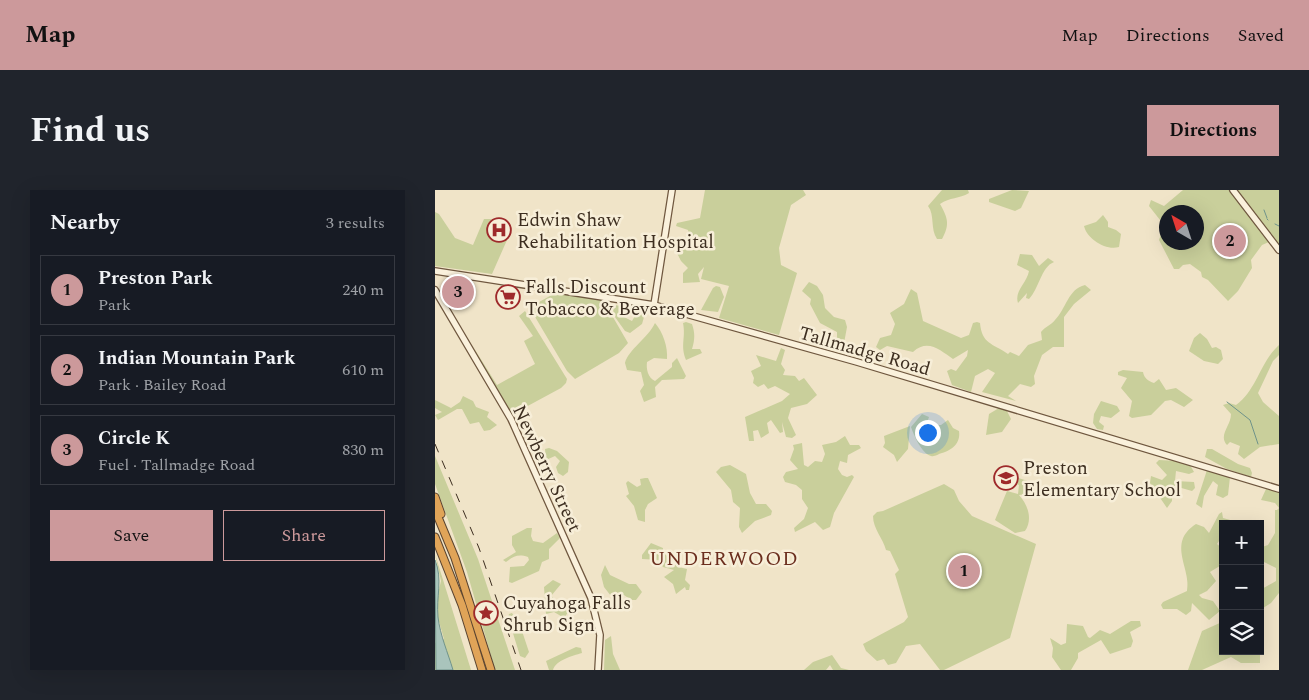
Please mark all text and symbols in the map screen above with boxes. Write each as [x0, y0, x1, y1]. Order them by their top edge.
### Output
text: Map [25, 17, 75, 53]
text: Map [1062, 22, 1098, 49]
text: Directions [1126, 22, 1210, 49]
text: Saved [1238, 22, 1284, 49]
text: Find us [30, 104, 150, 157]
button: Directions [1147, 105, 1279, 156]
north arrow [1159, 205, 1204, 250]
place label: Edwin Shaw Rehabilitation Hospital [517, 206, 714, 257]
text: Nearby [50, 207, 120, 239]
text: 3 results [326, 211, 385, 235]
hospital icon: Edwin Shaw Rehabilitation Hospital [486, 217, 512, 243]
pin: 2 [1214, 222, 1246, 260]
text: Preston Park [98, 264, 213, 293]
pin: 3 [442, 273, 474, 311]
place label: Falls Discount Tobacco & Beverage [525, 273, 695, 324]
text: 1 [63, 278, 71, 302]
text: 240 m [342, 278, 384, 302]
supermarket icon: Falls Discount Tobacco & Beverage [495, 284, 521, 310]
text: Park [98, 293, 131, 317]
street label: Tallmadge Road [795, 319, 934, 384]
text: Indian Mountain Park [98, 344, 296, 373]
text: 2 [63, 358, 71, 382]
text: 610 m [342, 358, 384, 382]
text: Park · Bailey Road [98, 373, 227, 397]
street label: Newberry Street [504, 400, 589, 537]
your location [915, 420, 941, 446]
text: Circle K [98, 424, 170, 453]
text: 3 [63, 438, 71, 462]
text: 830 m [342, 438, 384, 462]
text: Fuel · Tallmadge Road [98, 453, 255, 477]
place label: Preston Elementary School [1023, 454, 1181, 505]
school or university icon: Preston Elementary School [993, 465, 1019, 491]
button: Save [50, 510, 213, 561]
button: Share [223, 510, 385, 561]
map controls [1219, 520, 1264, 655]
button: + [1219, 520, 1264, 565]
district label: UNDERWOOD [649, 544, 799, 574]
pin: 1 [948, 552, 980, 590]
button: − [1219, 565, 1264, 610]
place label: Cuyahoga Falls Shrub Sign [503, 589, 631, 640]
place icon: Cuyahoga Falls Shrub Sign [473, 600, 499, 626]
button: layers [1219, 610, 1264, 655]

